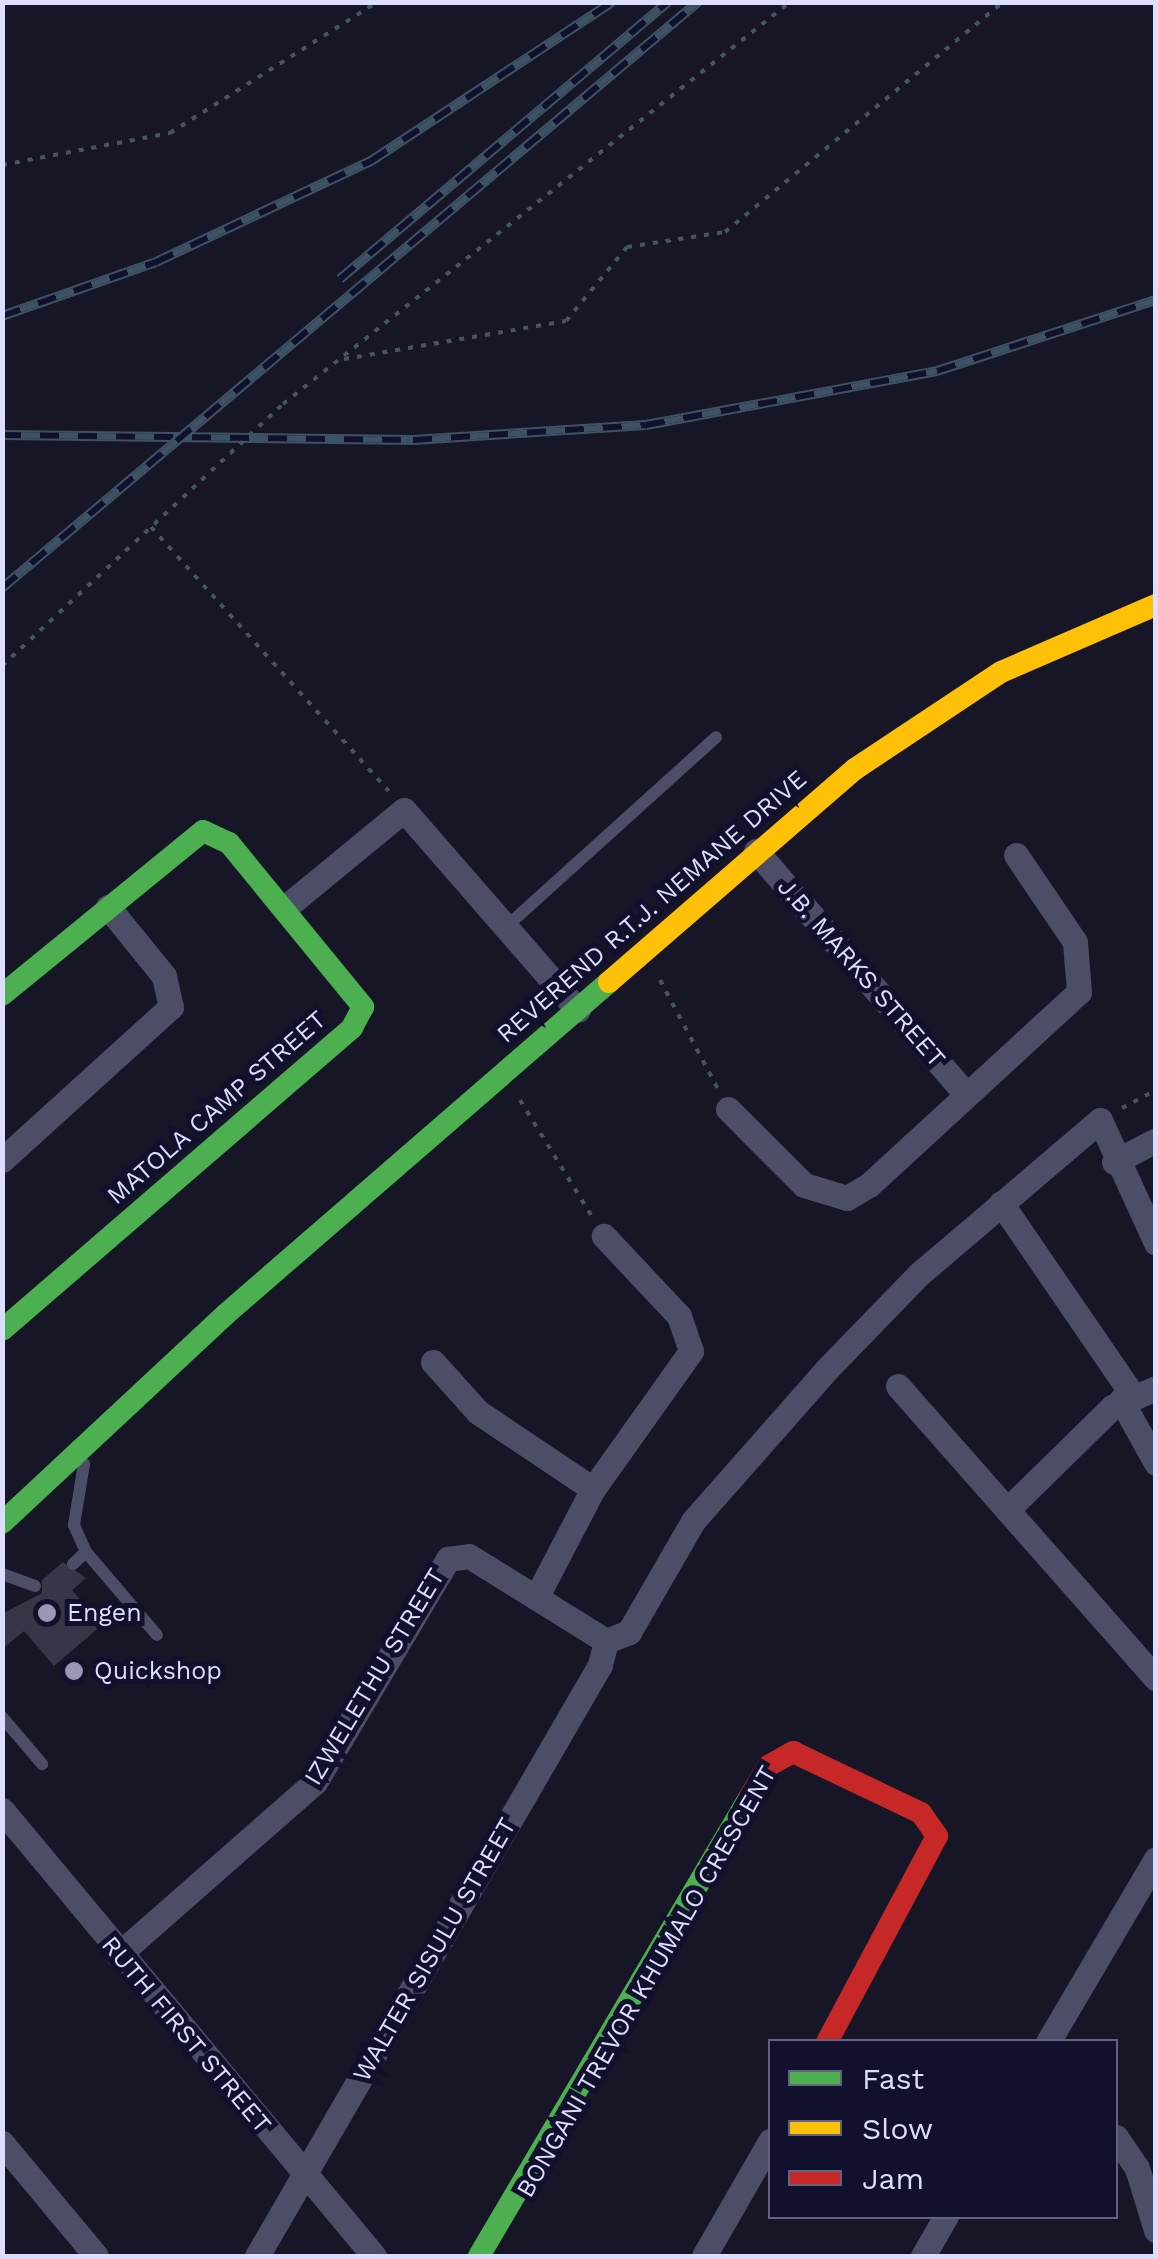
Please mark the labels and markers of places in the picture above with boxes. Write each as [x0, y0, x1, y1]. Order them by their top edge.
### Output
place label: Engen [67, 1598, 142, 1628]
marker: Engen [36, 1602, 58, 1624]
place label: Quickshop [94, 1656, 222, 1686]
marker: Quickshop [63, 1660, 85, 1682]

